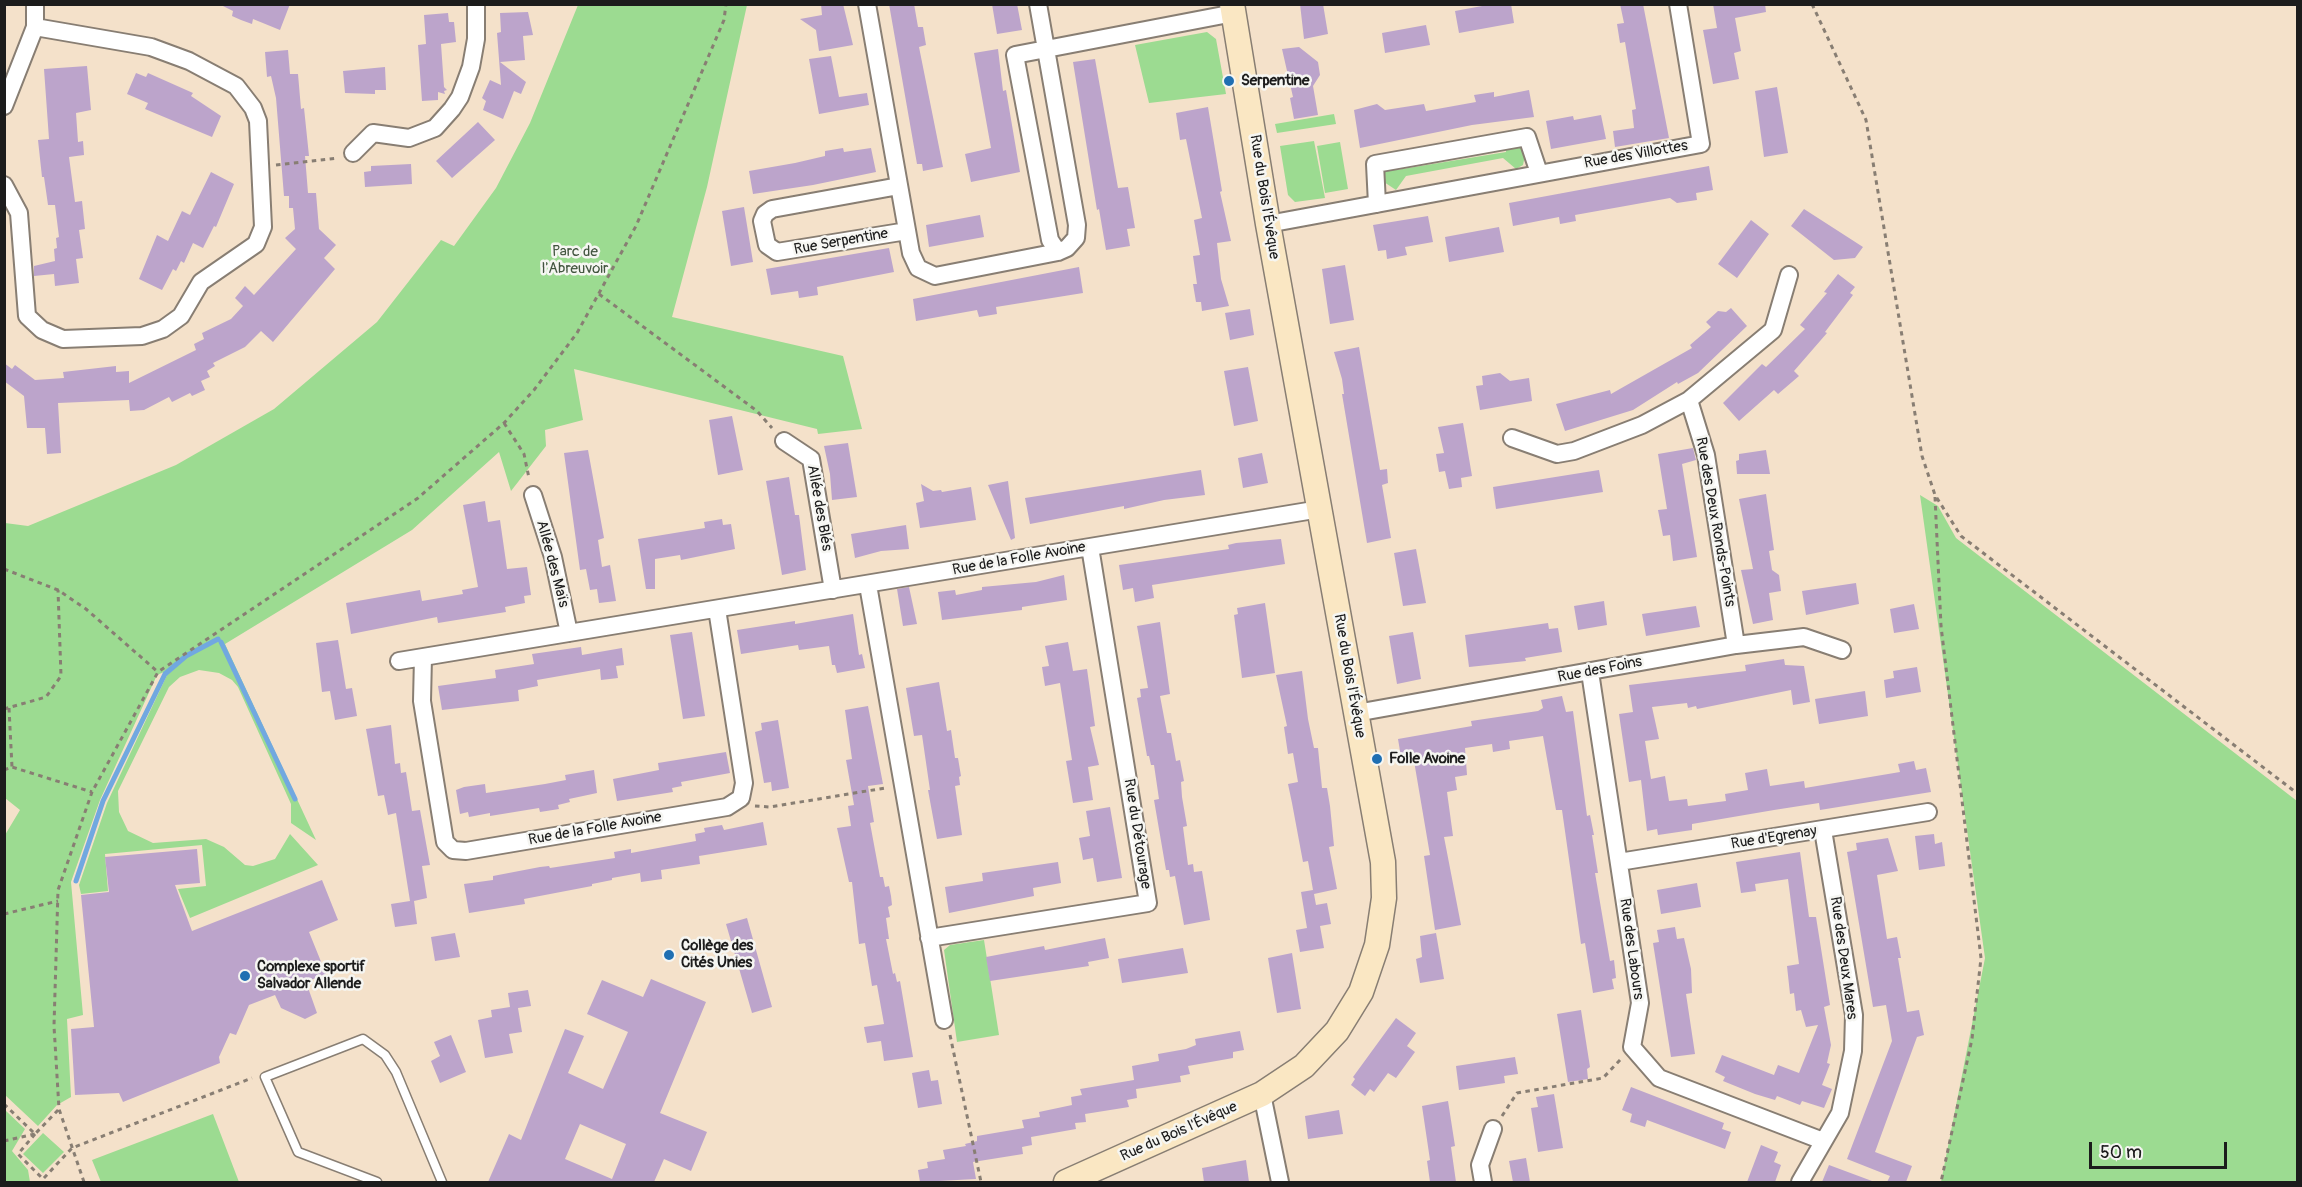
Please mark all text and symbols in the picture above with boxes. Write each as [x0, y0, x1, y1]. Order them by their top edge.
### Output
place label: Serpentine [1241, 72, 1309, 90]
marker: Serpentine [1222, 74, 1236, 88]
street label: Rue du Bois l'Évêque [1245, 133, 1283, 261]
street label: Rue des Villottes [1583, 137, 1689, 173]
street label: Rue Serpentine [792, 225, 890, 259]
park label: Parc de l'Abreuvoir [542, 243, 608, 278]
street label: Rue des Deux Ronds-Points [1691, 436, 1739, 608]
street label: Allée des Blés [803, 464, 835, 552]
street label: Allée des Maïs [532, 518, 572, 610]
street label: Rue de la Folle Avoine [951, 538, 1087, 580]
street label: Rue du Bois l'Évêque [1329, 612, 1369, 740]
street label: Rue des Foins [1556, 653, 1644, 687]
place label: Folle Avoine [1389, 750, 1465, 768]
marker: Folle Avoine [1370, 752, 1384, 766]
street label: Rue du Détourage [1119, 778, 1155, 890]
street label: Rue de la Folle Avoine [527, 808, 663, 850]
street label: Rue d'Egrenay [1730, 822, 1818, 854]
street label: Rue des Deux Mares [1825, 895, 1861, 1021]
street label: Rue des Labours [1615, 897, 1647, 1001]
place label: Collège des Cités Unies [681, 937, 753, 972]
marker: Collège des Cités Unies [662, 948, 676, 962]
place label: Complexe sportif Salvador Allende [257, 958, 365, 993]
marker: Complexe sportif Salvador Allende [238, 969, 252, 983]
street label: Rue du Bois l'Évêque [1118, 1098, 1240, 1166]
scale bar [2092, 1130, 2230, 1168]
text: 50 m [2100, 1141, 2142, 1164]

